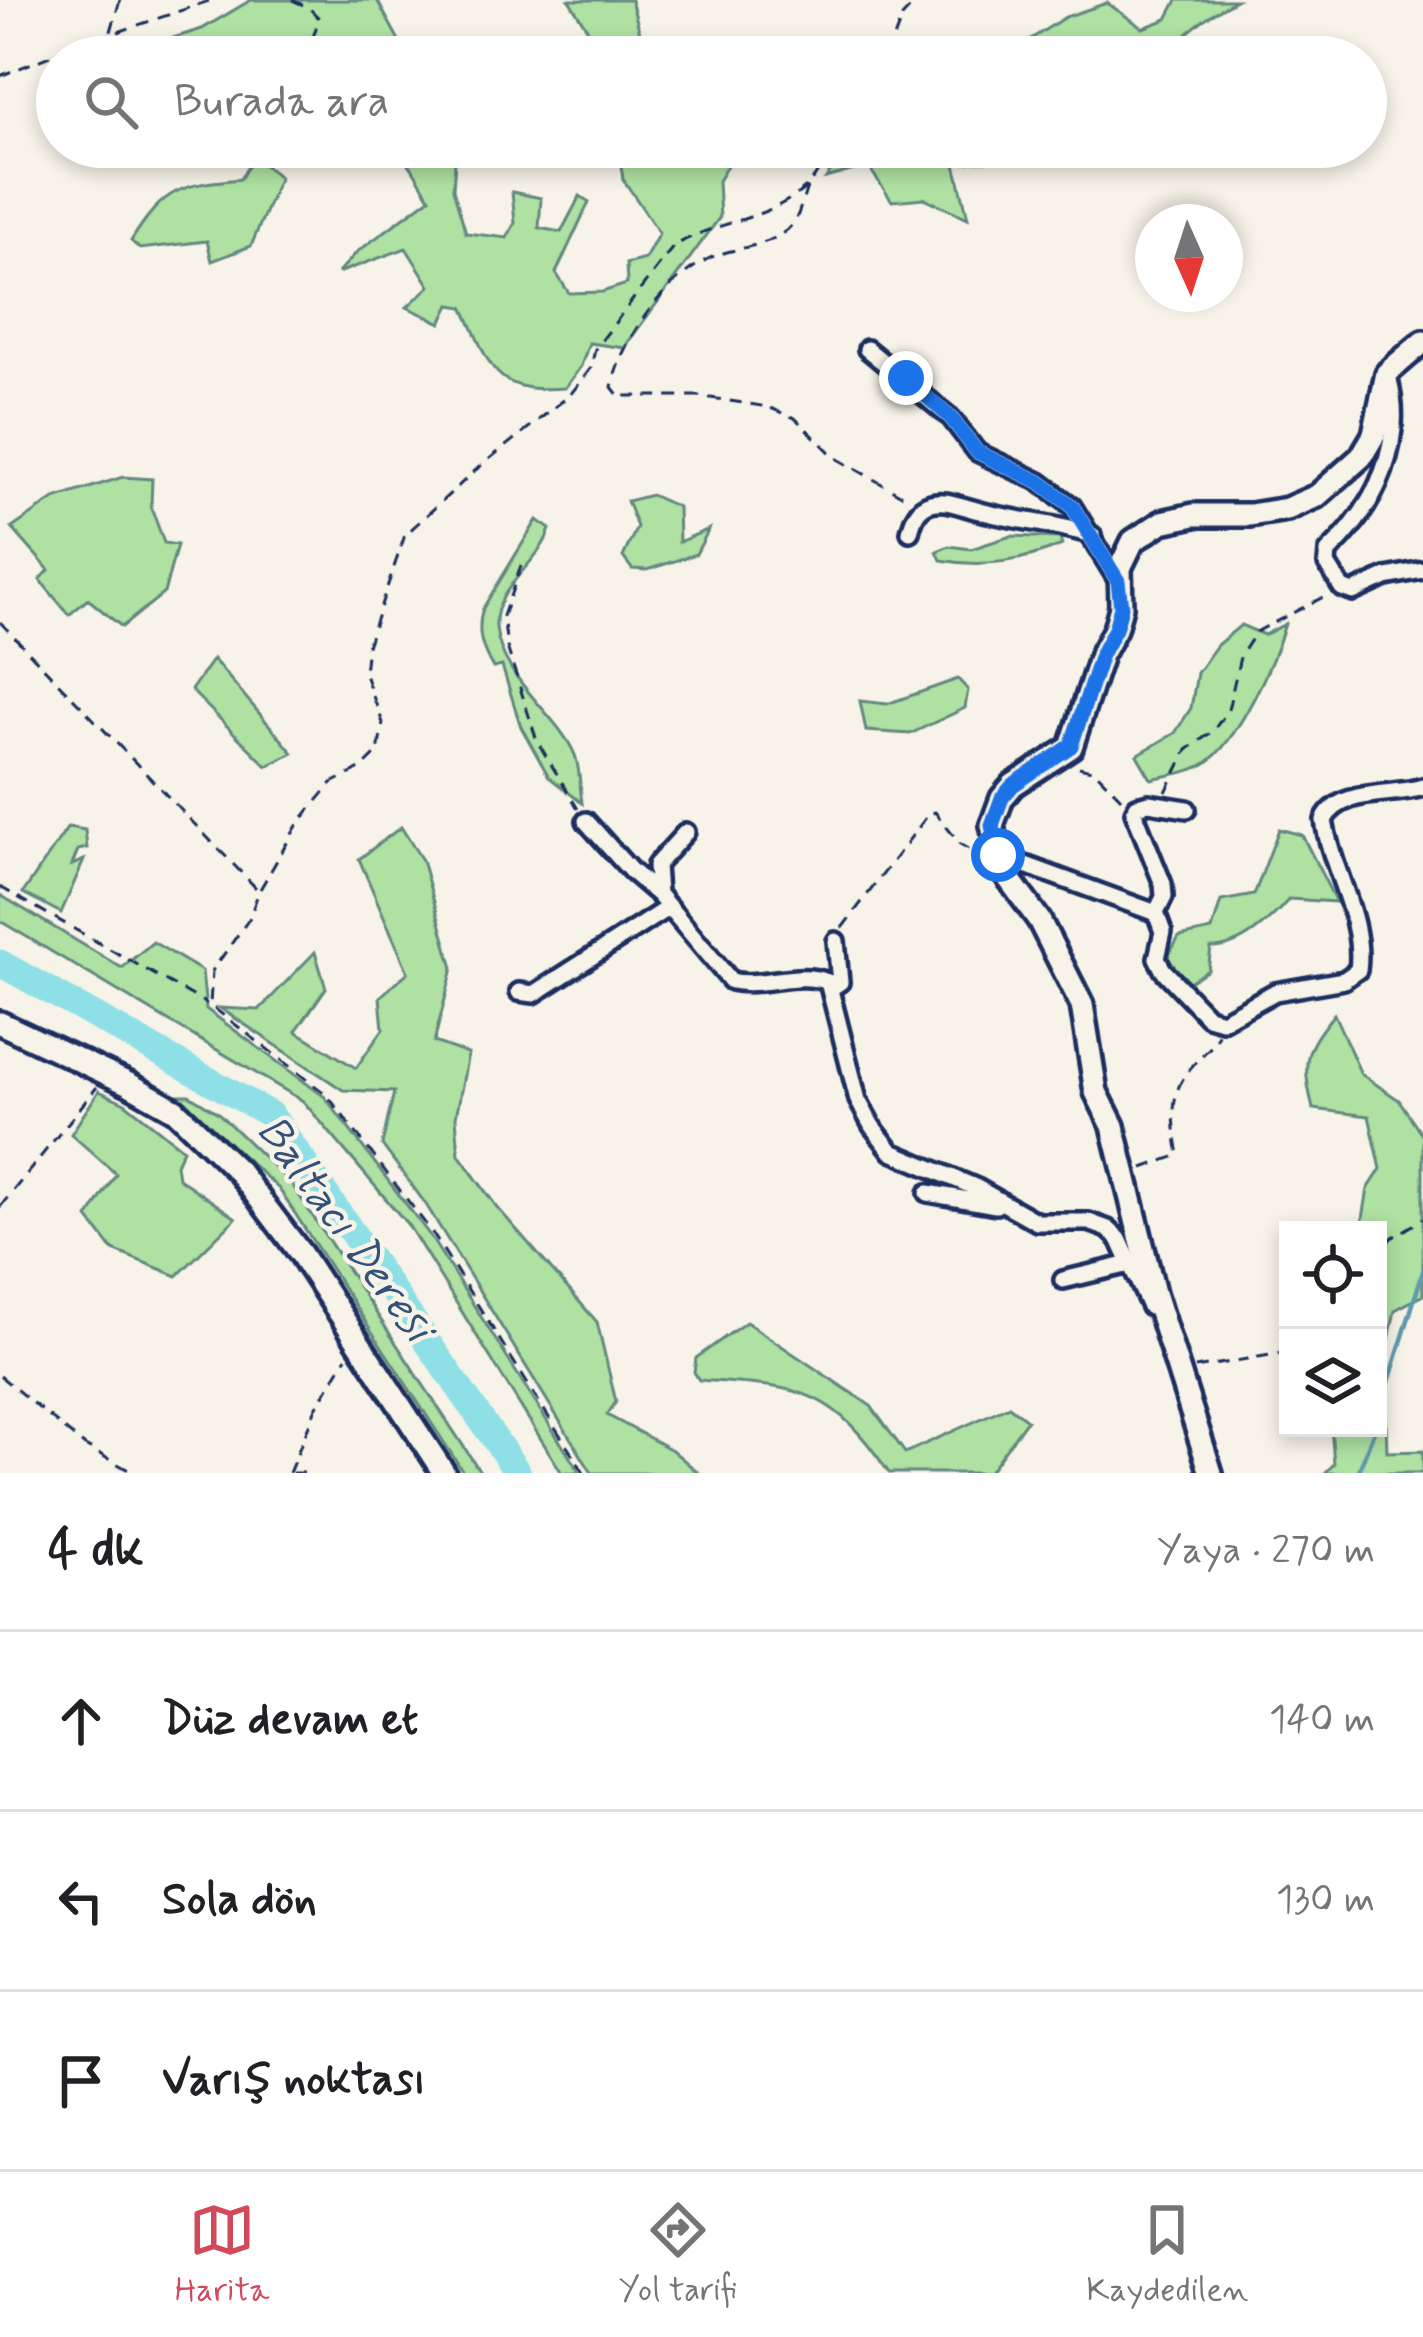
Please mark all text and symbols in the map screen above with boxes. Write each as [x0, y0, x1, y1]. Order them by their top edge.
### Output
search box [36, 36, 1387, 168]
icon: search [78, 69, 144, 135]
text: Burada ara [174, 73, 389, 132]
north arrow [1135, 204, 1243, 312]
route end [879, 351, 933, 405]
route start [971, 828, 1025, 882]
water label: Baltacı Deresi [242, 1104, 449, 1358]
map controls [1279, 1221, 1387, 1437]
button: locate [1279, 1221, 1387, 1329]
button: layers [1279, 1329, 1387, 1437]
text: 4 dk [48, 1518, 144, 1584]
text: Yaya · 270 m [1157, 1526, 1375, 1577]
icon: ahead [48, 1688, 114, 1754]
text: Düz devam et [162, 1691, 418, 1750]
text: 140 m [1269, 1695, 1375, 1746]
icon: left [48, 1868, 114, 1934]
text: Sola dön [162, 1871, 317, 1930]
text: 130 m [1276, 1875, 1375, 1926]
icon: arrive [48, 2048, 114, 2114]
text: Varış noktası [162, 2051, 426, 2110]
tab: Harita [175, 2197, 269, 2313]
tab: Yol tarifi [619, 2197, 737, 2313]
tab: Kaydedilen [1086, 2197, 1248, 2313]

